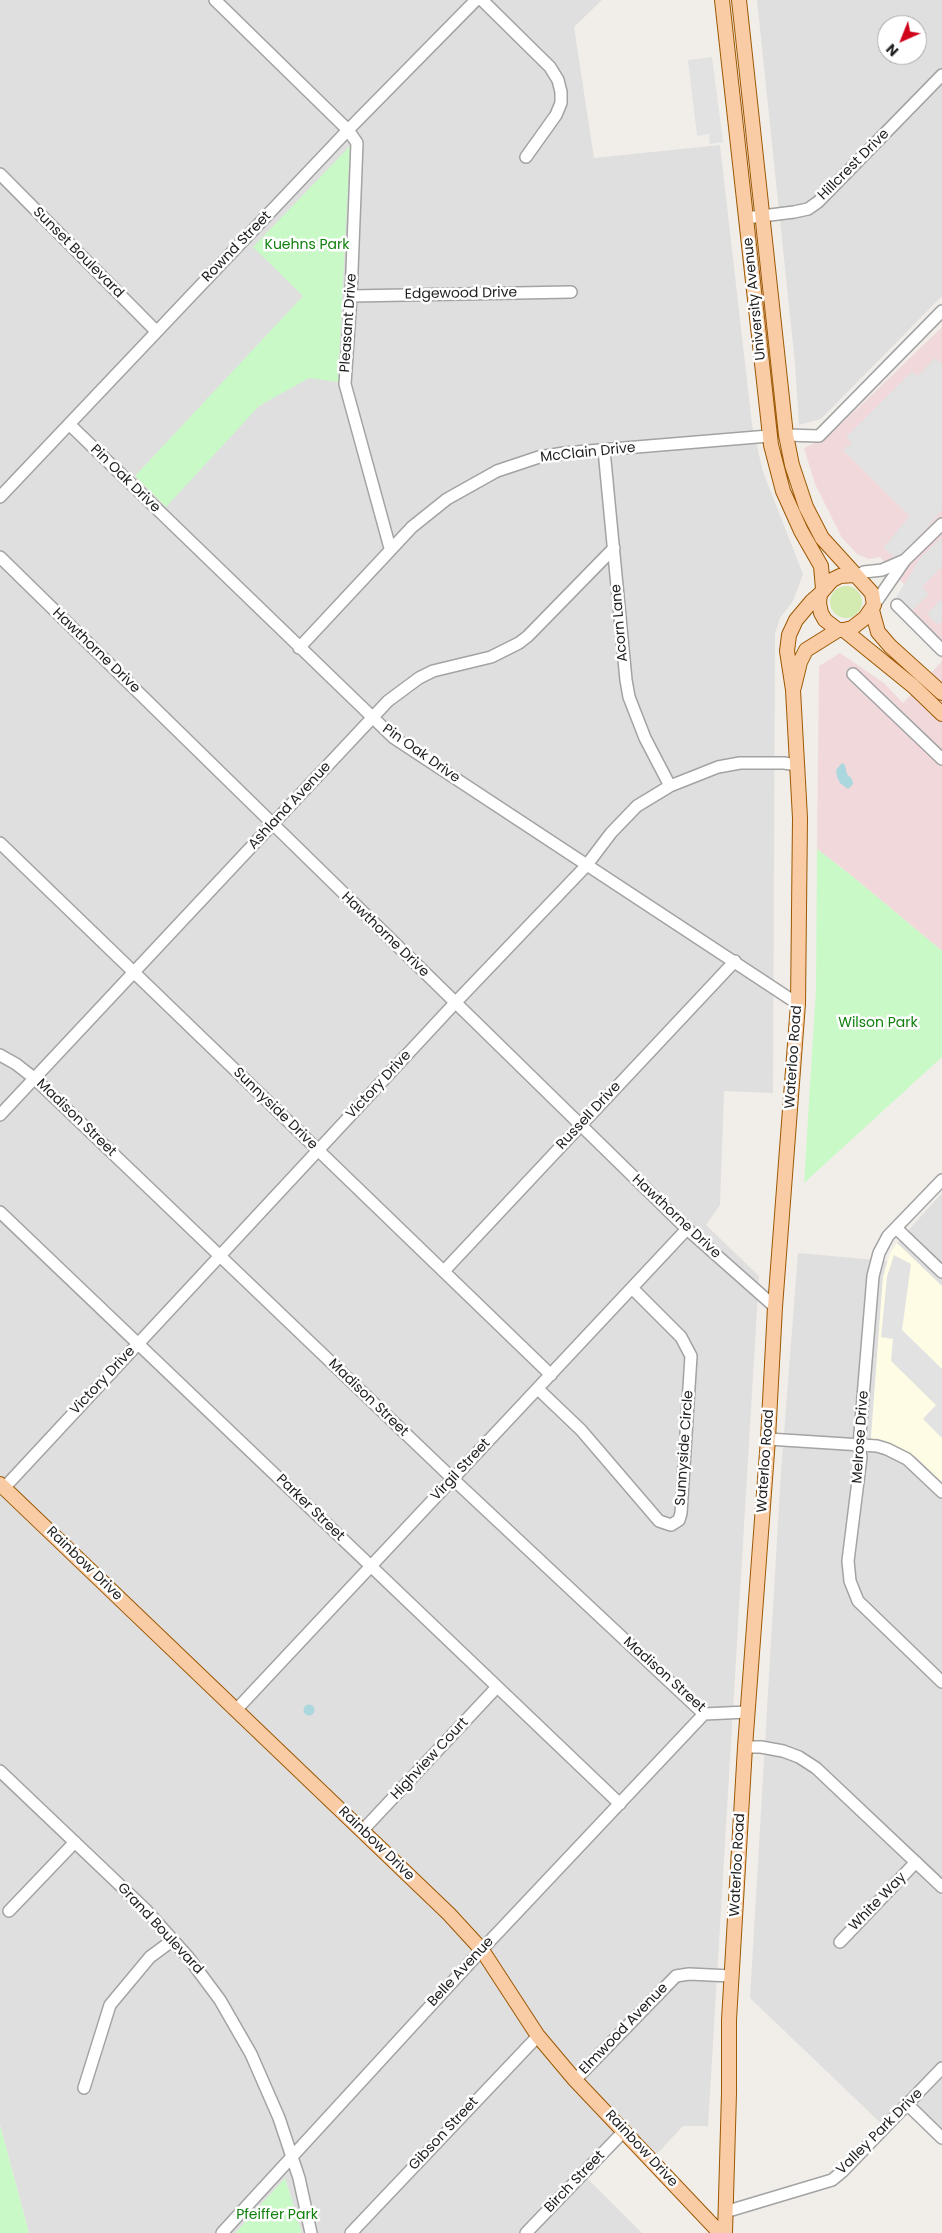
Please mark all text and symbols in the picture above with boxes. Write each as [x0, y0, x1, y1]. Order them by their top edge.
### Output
north arrow [877, 15, 927, 65]
text: N [882, 39, 903, 61]
street label: Hillcrest Drive [815, 126, 893, 204]
street label: Sunset Boulevard [29, 204, 127, 302]
street label: Rownd Street [199, 208, 275, 286]
park label: Kuehns Park [265, 237, 349, 253]
street label: University Avenue [740, 237, 770, 361]
street label: Pleasant Drive [337, 273, 361, 373]
street label: Edgewood Drive [405, 285, 517, 303]
street label: McClain Drive [540, 440, 636, 466]
street label: Pin Oak Drive [87, 441, 163, 517]
street label: Acorn Lane [608, 583, 632, 663]
street label: Hawthorne Drive [49, 605, 143, 697]
street label: Pin Oak Drive [379, 721, 463, 787]
street label: Ashland Avenue [245, 759, 335, 853]
street label: Hawthorne Drive [338, 889, 432, 981]
street label: Waterloo Road [782, 1005, 806, 1109]
park label: Wilson Park [838, 1015, 918, 1031]
street label: Victory Drive [343, 1047, 415, 1123]
street label: Sunnyside Drive [229, 1065, 321, 1153]
street label: Madison Street [33, 1076, 119, 1160]
street label: Russell Drive [553, 1079, 625, 1153]
street label: Hawthorne Drive [628, 1172, 724, 1262]
street label: Victory Drive [67, 1343, 139, 1419]
street label: Madison Street [325, 1356, 411, 1440]
street label: Sunnyside Circle [673, 1390, 697, 1506]
street label: Melrose Drive [849, 1390, 873, 1484]
street label: Waterloo Road [754, 1409, 778, 1513]
street label: Virgil Street [428, 1435, 494, 1505]
street label: Parker Street [272, 1471, 348, 1545]
street label: Rainbow Drive [43, 1524, 125, 1604]
street label: Madison Street [620, 1634, 708, 1716]
street label: Highview Court [388, 1715, 472, 1803]
street label: Rainbow Drive [335, 1804, 417, 1884]
street label: Waterloo Road [727, 1813, 749, 1917]
street label: White Way [846, 1869, 910, 1935]
street label: Grand Boulevard [113, 1880, 207, 1978]
street label: Belle Avenue [424, 1934, 498, 2010]
street label: Elmwood Avenue [576, 1980, 672, 2078]
street label: Valley Park Drive [833, 2085, 927, 2179]
street label: Gibson Street [406, 2094, 482, 2174]
street label: Rainbow Drive [601, 2107, 681, 2191]
street label: Birch Street [541, 2148, 609, 2216]
park label: Pfeiffer Park [236, 2207, 318, 2223]

